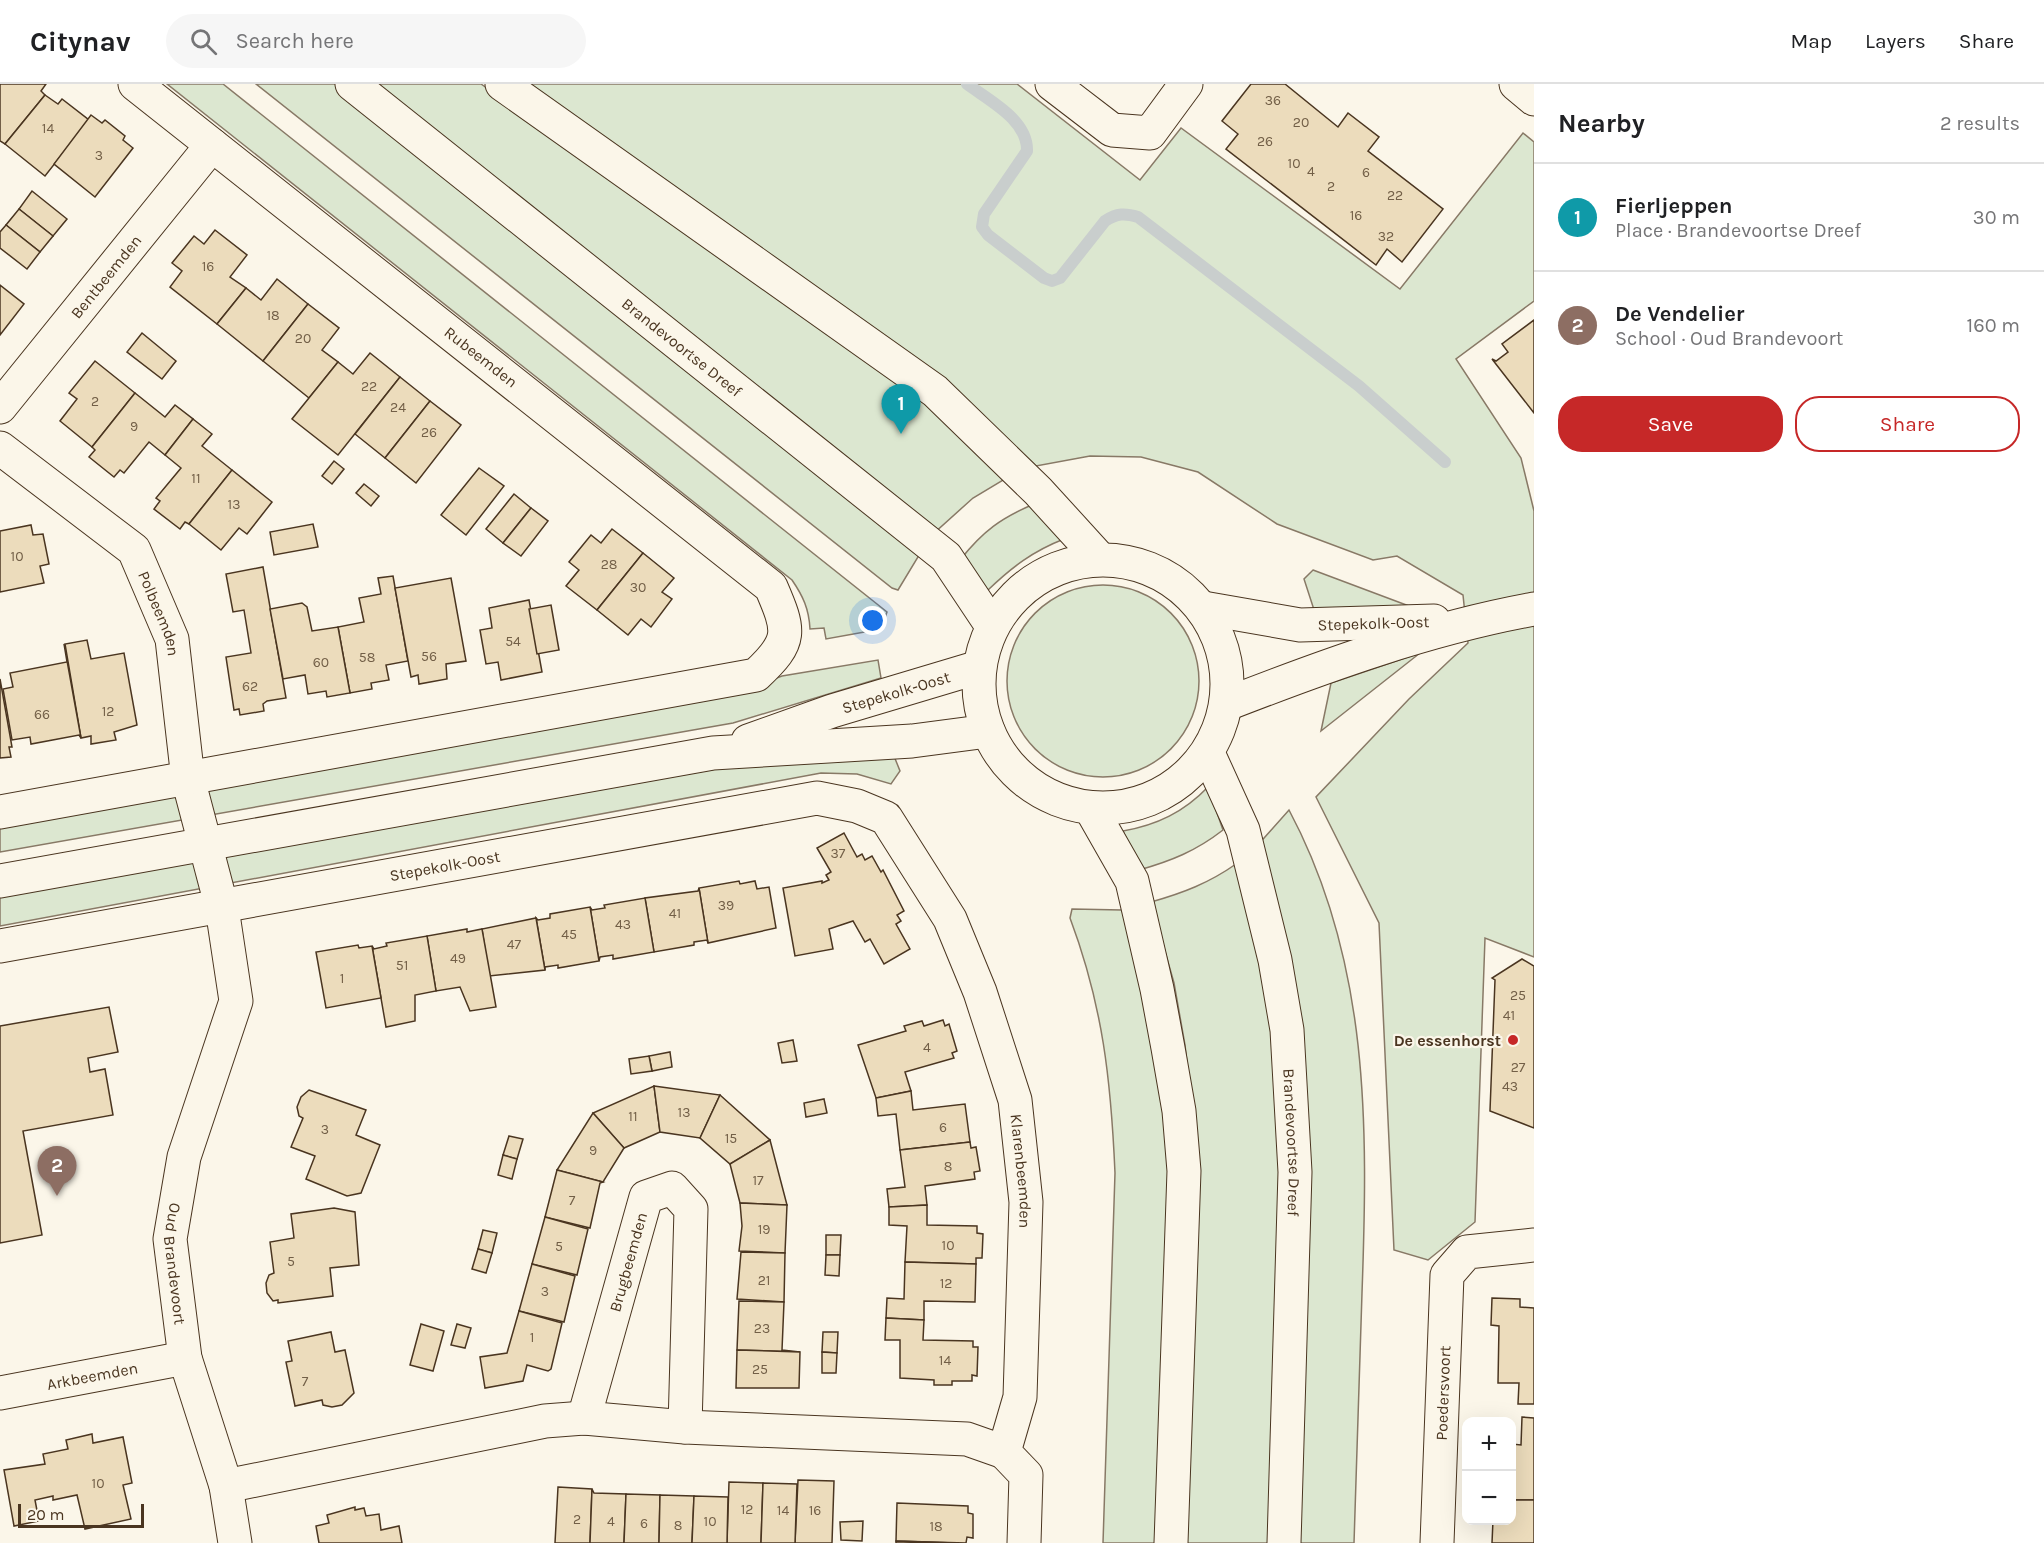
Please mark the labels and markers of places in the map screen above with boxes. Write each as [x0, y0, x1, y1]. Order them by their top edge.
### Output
pin: 1 [882, 384, 920, 434]
place label: De essenhorst [1394, 1031, 1501, 1050]
marker: De essenhorst [1506, 1033, 1520, 1047]
pin: 2 [38, 1146, 76, 1196]

